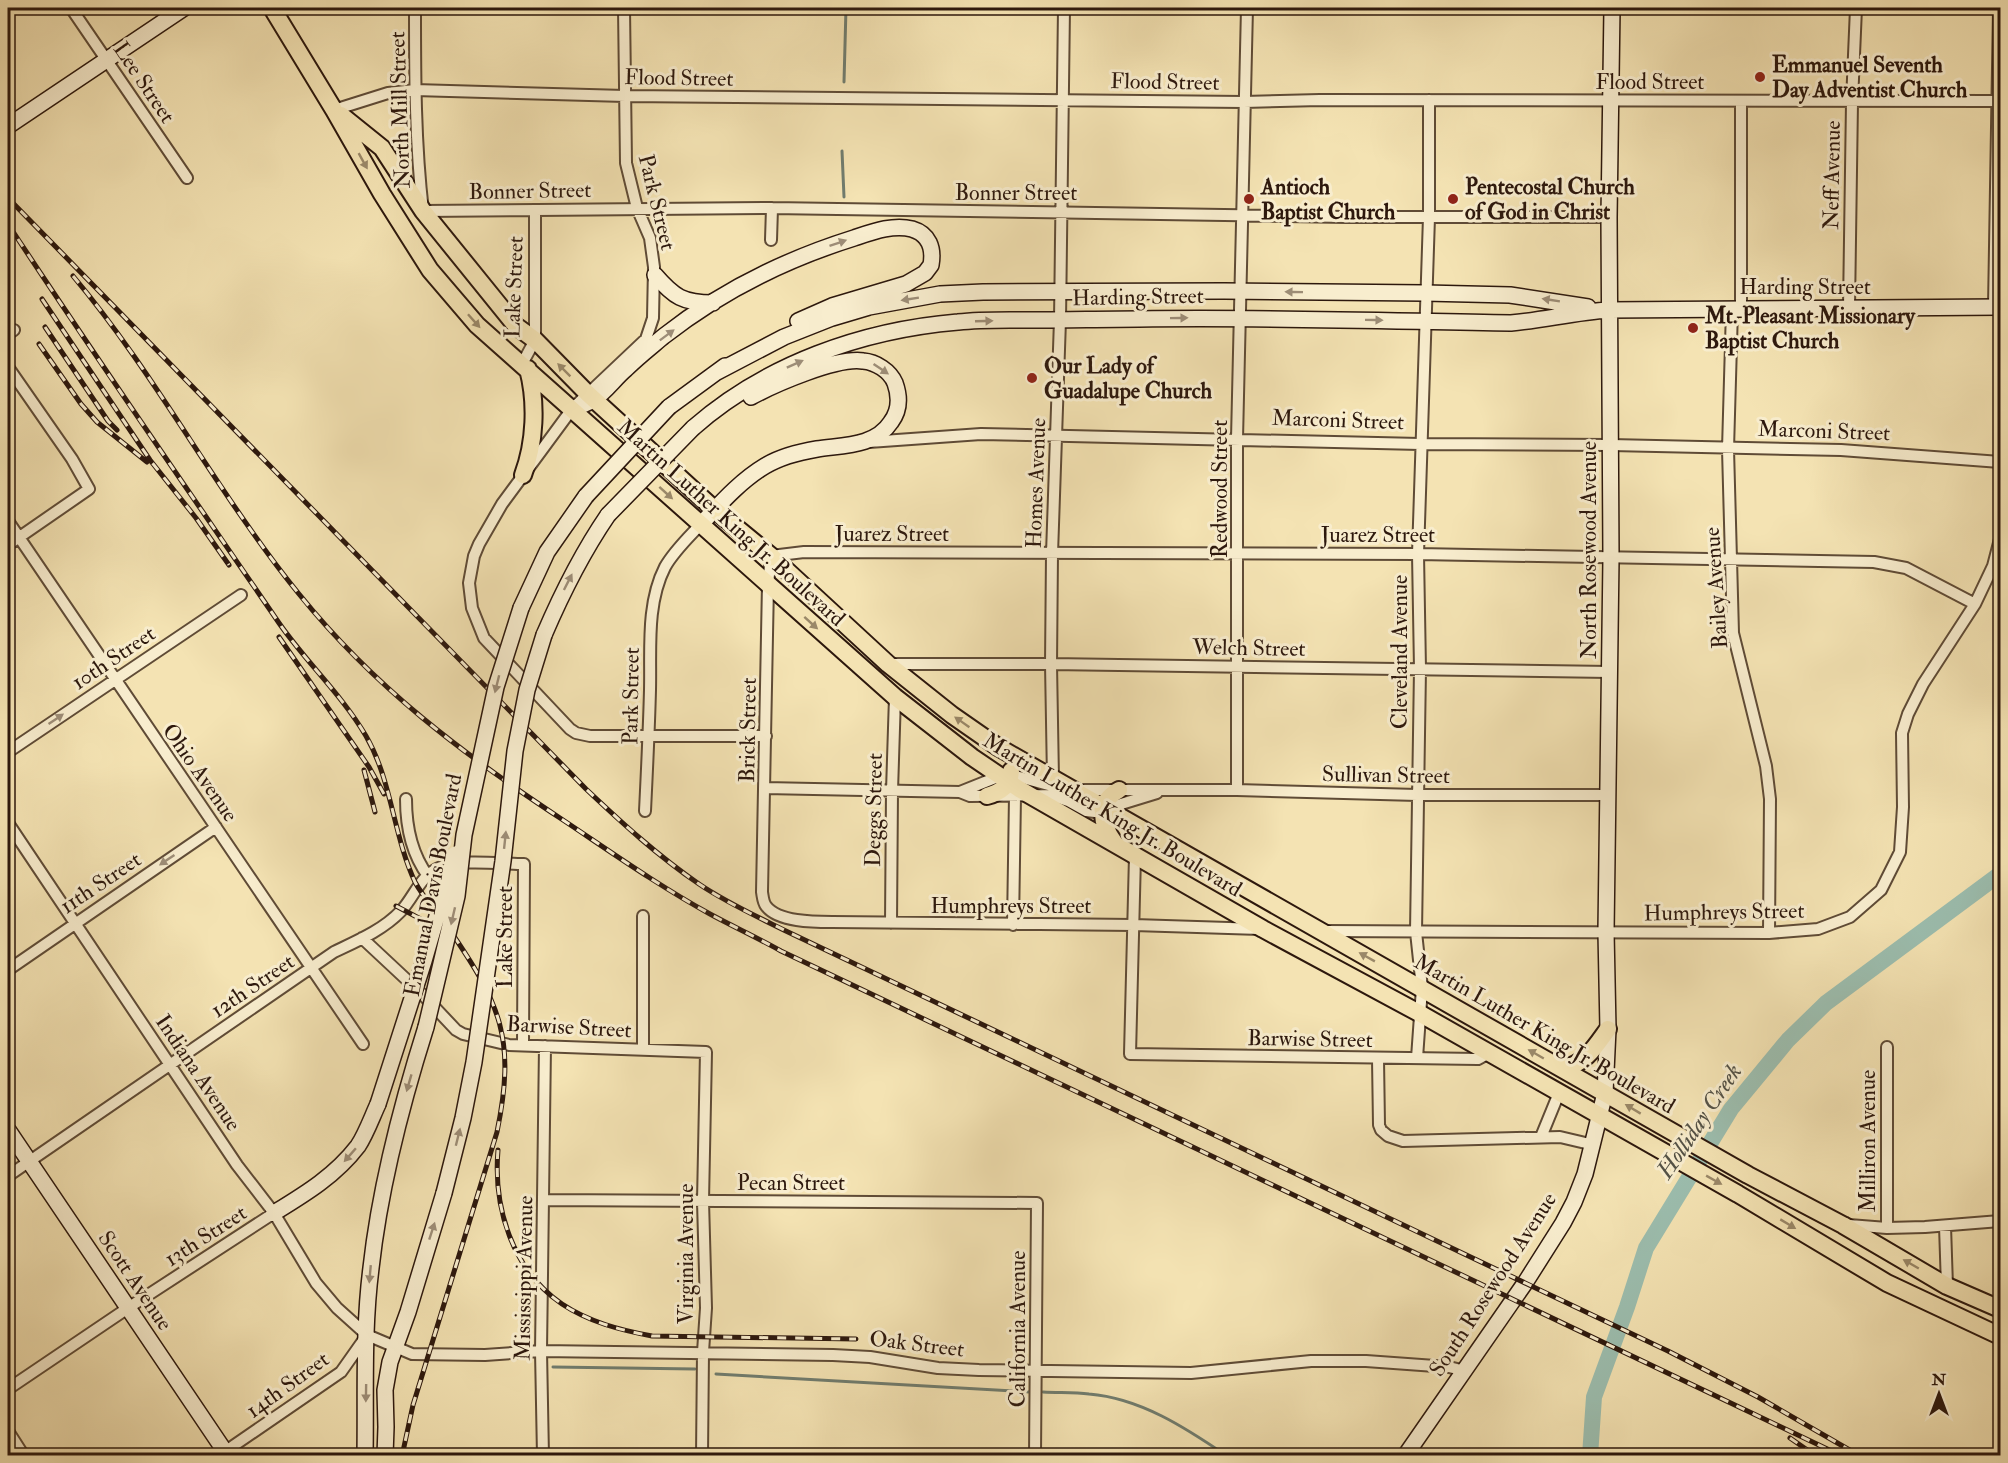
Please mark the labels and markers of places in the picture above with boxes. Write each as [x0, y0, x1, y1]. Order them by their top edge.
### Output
place label: Emmanuel Seventh Day Adventist Church [1772, 51, 1968, 105]
marker: Emmanuel Seventh Day Adventist Church [1753, 70, 1767, 84]
place label: Antioch Baptist Church [1260, 173, 1396, 227]
place label: Pentecostal Church of God in Christ [1465, 173, 1635, 226]
marker: Antioch Baptist Church [1242, 192, 1256, 206]
marker: Pentecostal Church of God in Christ [1446, 192, 1460, 206]
place label: Mt. Pleasant Missionary Baptist Church [1704, 302, 1916, 356]
marker: Mt. Pleasant Missionary Baptist Church [1686, 321, 1700, 335]
place label: Our Lady of Guadalupe Church [1044, 352, 1213, 406]
marker: Our Lady of Guadalupe Church [1025, 371, 1039, 385]

